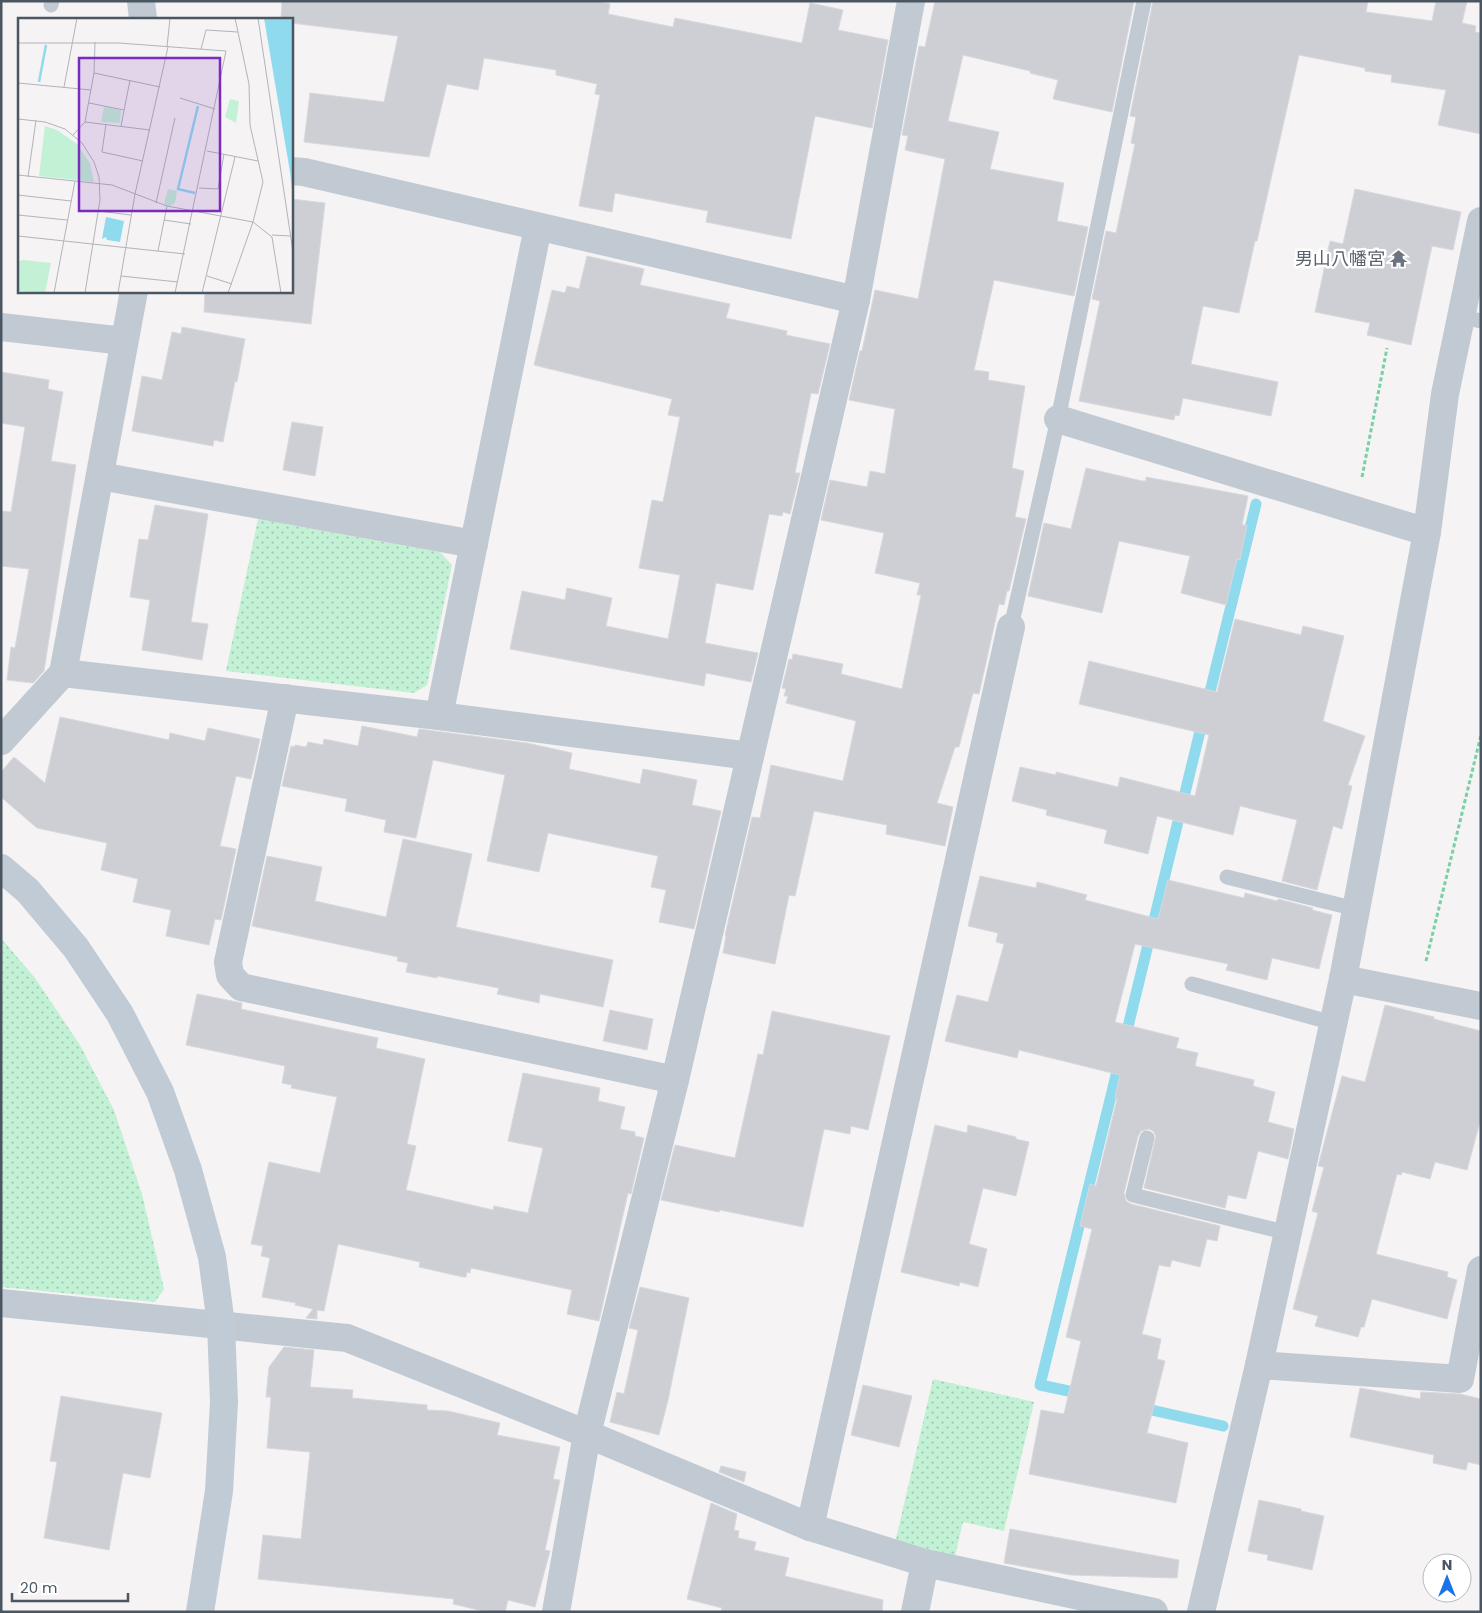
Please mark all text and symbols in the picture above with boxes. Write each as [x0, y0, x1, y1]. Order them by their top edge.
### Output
inset map [18, 18, 292, 292]
place label: 男山八幡宮 [1295, 246, 1385, 271]
temple icon: 男山八幡宮 [1389, 249, 1409, 269]
north arrow [1422, 1553, 1472, 1603]
text: N [1442, 1555, 1452, 1575]
scale bar [12, 1570, 129, 1602]
text: 20 m [20, 1577, 58, 1598]

